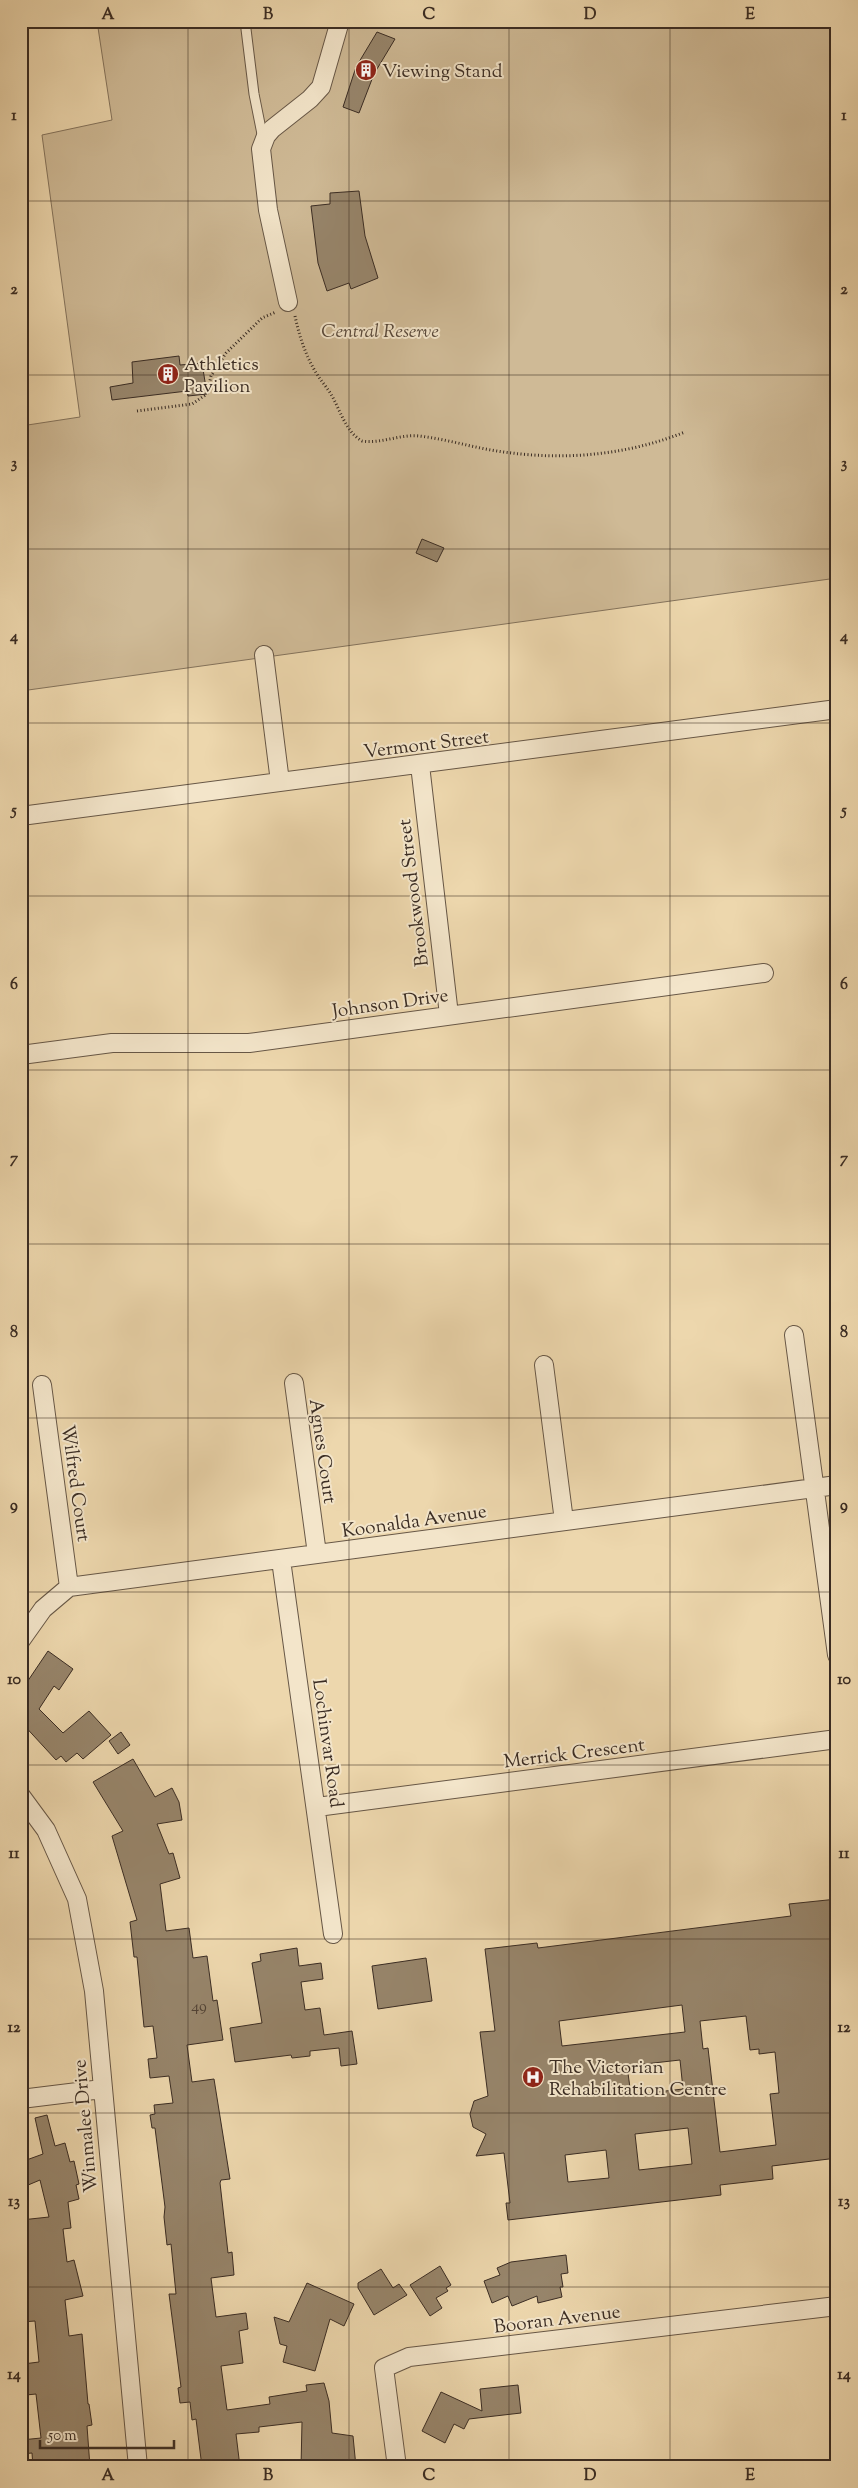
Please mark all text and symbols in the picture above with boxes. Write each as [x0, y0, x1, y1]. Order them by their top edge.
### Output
text: A [102, 4, 115, 27]
text: B [263, 4, 273, 27]
text: C [423, 4, 436, 27]
text: D [584, 4, 597, 27]
text: E [745, 4, 755, 27]
building icon: Viewing Stand [354, 58, 378, 82]
place label: Viewing Stand [382, 59, 503, 86]
text: 1 [11, 105, 17, 128]
text: 1 [841, 105, 847, 128]
text: 2 [10, 279, 18, 302]
text: 2 [840, 279, 848, 302]
park label: Central Reserve [321, 319, 439, 346]
place label: Athletics Pavilion [184, 352, 259, 401]
building icon: Athletics Pavilion [156, 362, 180, 386]
text: 3 [11, 453, 18, 476]
text: 3 [841, 453, 848, 476]
text: 4 [9, 626, 18, 649]
text: 4 [839, 626, 848, 649]
street label: Vermont Street [362, 724, 491, 767]
text: 5 [9, 800, 17, 823]
text: 5 [839, 800, 847, 823]
street label: Brookwood Street [392, 817, 437, 968]
text: 6 [10, 974, 18, 997]
text: 6 [840, 974, 848, 997]
street label: Johnson Drive [330, 983, 450, 1026]
text: 7 [10, 1148, 19, 1171]
text: 7 [840, 1148, 849, 1171]
text: 8 [10, 1322, 18, 1345]
text: 8 [840, 1322, 848, 1345]
street label: Agnes Court [301, 1397, 342, 1506]
street label: Wilfred Court [53, 1423, 96, 1544]
text: 9 [10, 1495, 18, 1518]
text: 9 [840, 1495, 848, 1518]
street label: Koonalda Avenue [340, 1499, 489, 1546]
text: 10 [7, 1669, 21, 1692]
text: 10 [837, 1669, 851, 1692]
street label: Lochinvar Road [304, 1677, 349, 1810]
street label: Merrick Crescent [502, 1732, 647, 1777]
text: 11 [9, 1843, 20, 1866]
text: 11 [839, 1843, 850, 1866]
house number: 49 [191, 1996, 207, 2019]
text: 12 [8, 2017, 21, 2040]
text: 12 [838, 2017, 851, 2040]
place label: The Victorian Rehabilitation Centre [549, 2055, 727, 2104]
street label: Winmalee Drive [67, 2058, 106, 2194]
hospital icon: The Victorian Rehabilitation Centre [521, 2065, 545, 2089]
text: 13 [8, 2191, 20, 2214]
text: 13 [838, 2191, 850, 2214]
street label: Booran Avenue [492, 2299, 622, 2342]
text: 14 [7, 2364, 21, 2387]
text: 14 [837, 2364, 851, 2387]
scale bar [40, 2418, 174, 2450]
text: 50 m [47, 2426, 77, 2447]
text: A [102, 2465, 115, 2488]
text: B [263, 2465, 273, 2488]
text: C [423, 2465, 436, 2488]
text: D [584, 2465, 597, 2488]
text: E [745, 2465, 755, 2488]

